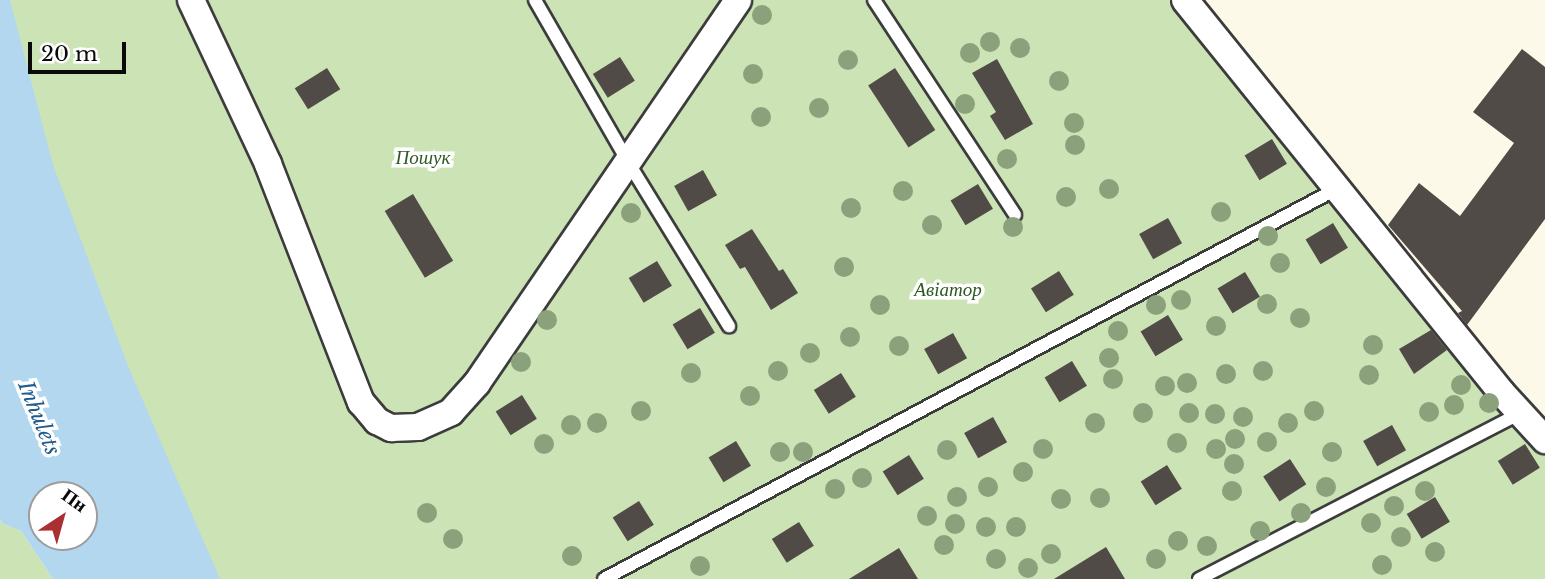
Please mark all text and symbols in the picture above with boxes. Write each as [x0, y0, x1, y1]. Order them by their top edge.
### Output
scale bar [32, 28, 130, 72]
text: 20 m [41, 41, 98, 67]
park label: Пошук [396, 147, 450, 169]
park label: Авіатор [914, 279, 982, 301]
water label: Inhulets [13, 377, 65, 459]
north arrow [28, 481, 98, 551]
text: Пн [57, 483, 92, 517]

